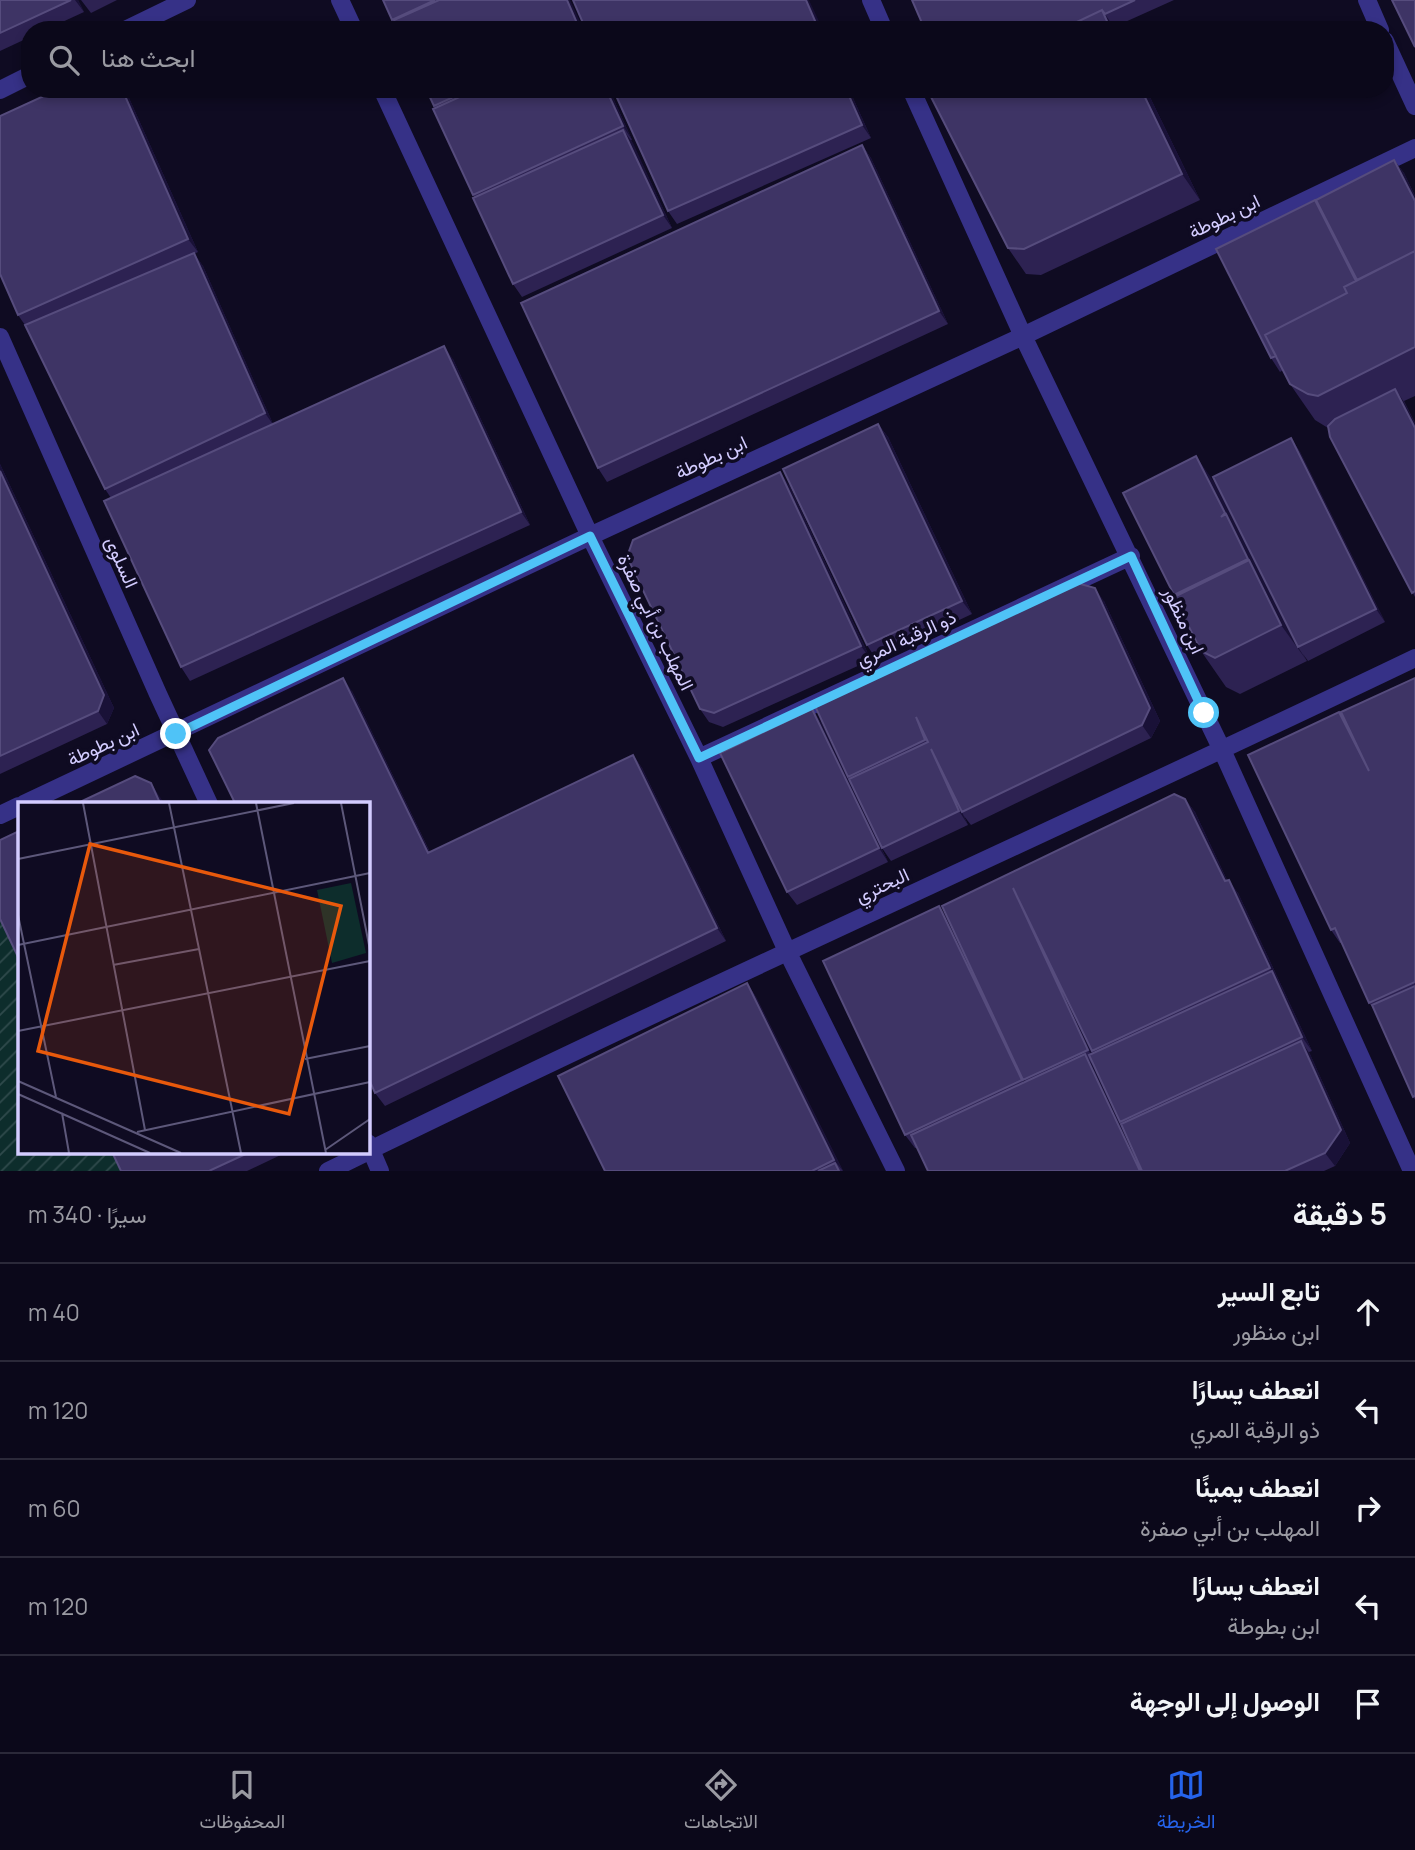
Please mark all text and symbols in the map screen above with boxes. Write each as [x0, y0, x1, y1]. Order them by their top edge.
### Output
search box [21, 21, 1394, 98]
text: ابحث هنا [101, 39, 195, 75]
icon: search [45, 41, 83, 79]
street label: ابن بطوطة [1184, 188, 1264, 244]
street label: ابن بطوطة [671, 429, 751, 485]
street label: السلوى [99, 532, 145, 592]
street label: المهلب بن أبي صفرة [609, 549, 700, 696]
street label: ابن منظور [1157, 581, 1211, 658]
street label: ذو الرقبة المري [852, 603, 962, 675]
route start [1188, 697, 1219, 728]
street label: ابن بطوطة [63, 716, 143, 772]
route end [160, 718, 191, 749]
inset map [18, 802, 369, 1154]
street label: البحتري [851, 861, 915, 912]
text: 5 دقيقة [1293, 1193, 1387, 1234]
text: سيرًا · 340 m [28, 1198, 147, 1230]
text: تابع السير [1218, 1273, 1320, 1309]
icon: ahead [1349, 1293, 1387, 1331]
text: 40 m [28, 1296, 80, 1328]
text: ابن منظور [1233, 1315, 1320, 1347]
text: انعطف يسارًا [1192, 1371, 1320, 1407]
icon: left [1349, 1391, 1387, 1429]
text: 120 m [28, 1394, 88, 1426]
text: ذو الرقبة المري [1190, 1413, 1320, 1445]
text: انعطف يمينًا [1195, 1469, 1320, 1505]
icon: right [1349, 1489, 1387, 1527]
text: 60 m [28, 1492, 80, 1524]
text: المهلب بن أبي صفرة [1140, 1511, 1320, 1543]
text: انعطف يسارًا [1192, 1567, 1320, 1603]
icon: left [1349, 1587, 1387, 1625]
text: 120 m [28, 1590, 88, 1622]
text: ابن بطوطة [1227, 1609, 1320, 1641]
text: الوصول إلى الوجهة [1130, 1683, 1320, 1719]
icon: arrive [1349, 1685, 1387, 1723]
tab: المحفوظات [200, 1766, 285, 1838]
tab: الاتجاهات [684, 1766, 758, 1838]
tab: الخريطة [1157, 1766, 1216, 1838]

